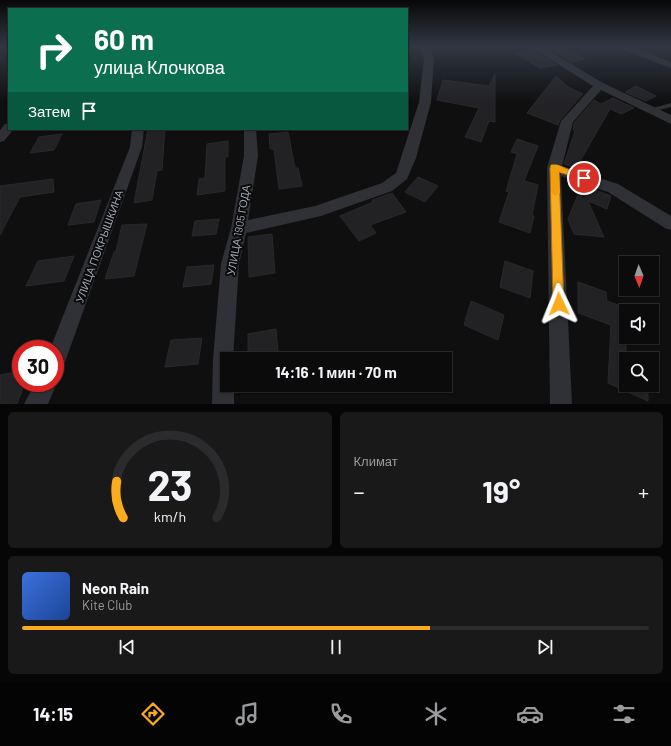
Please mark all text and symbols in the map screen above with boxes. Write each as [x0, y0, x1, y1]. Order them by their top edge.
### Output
text: 60 m [94, 22, 154, 56]
icon: right [28, 24, 80, 76]
text: улица Клочкова [94, 56, 225, 78]
icon: arrive [78, 100, 100, 122]
text: Затем [28, 102, 70, 120]
pin [567, 161, 601, 195]
icon: arrive [573, 167, 595, 189]
street label: УЛИЦА 1905 ГОДА [224, 183, 252, 276]
street label: УЛИЦА ПОКРЫШКИНА [73, 187, 126, 304]
north arrow [619, 256, 659, 296]
map controls [619, 256, 659, 392]
position arrow [538, 283, 580, 325]
button: sound [619, 304, 659, 344]
speed limit sign: 30 [12, 340, 64, 392]
button: search [619, 352, 659, 392]
text: 14:16 · 1 мин · 70 m [275, 363, 397, 381]
text: Климат [354, 453, 398, 469]
text: 23 [147, 459, 192, 509]
text: 19° [482, 473, 520, 509]
text: − [354, 478, 365, 504]
text: + [638, 478, 649, 504]
text: km/h [154, 508, 186, 525]
text: Neon Rain [82, 579, 149, 597]
text: Kite Club [82, 597, 132, 613]
icon: previous [116, 636, 138, 658]
icon: pause [325, 636, 347, 658]
icon: next [534, 636, 556, 658]
icon: directions [139, 700, 167, 728]
icon: music [233, 700, 261, 728]
icon: phone [327, 700, 355, 728]
icon: climate [422, 700, 450, 728]
icon: car [516, 700, 544, 728]
icon: filters [610, 700, 638, 728]
text: 14:15 [33, 703, 73, 725]

